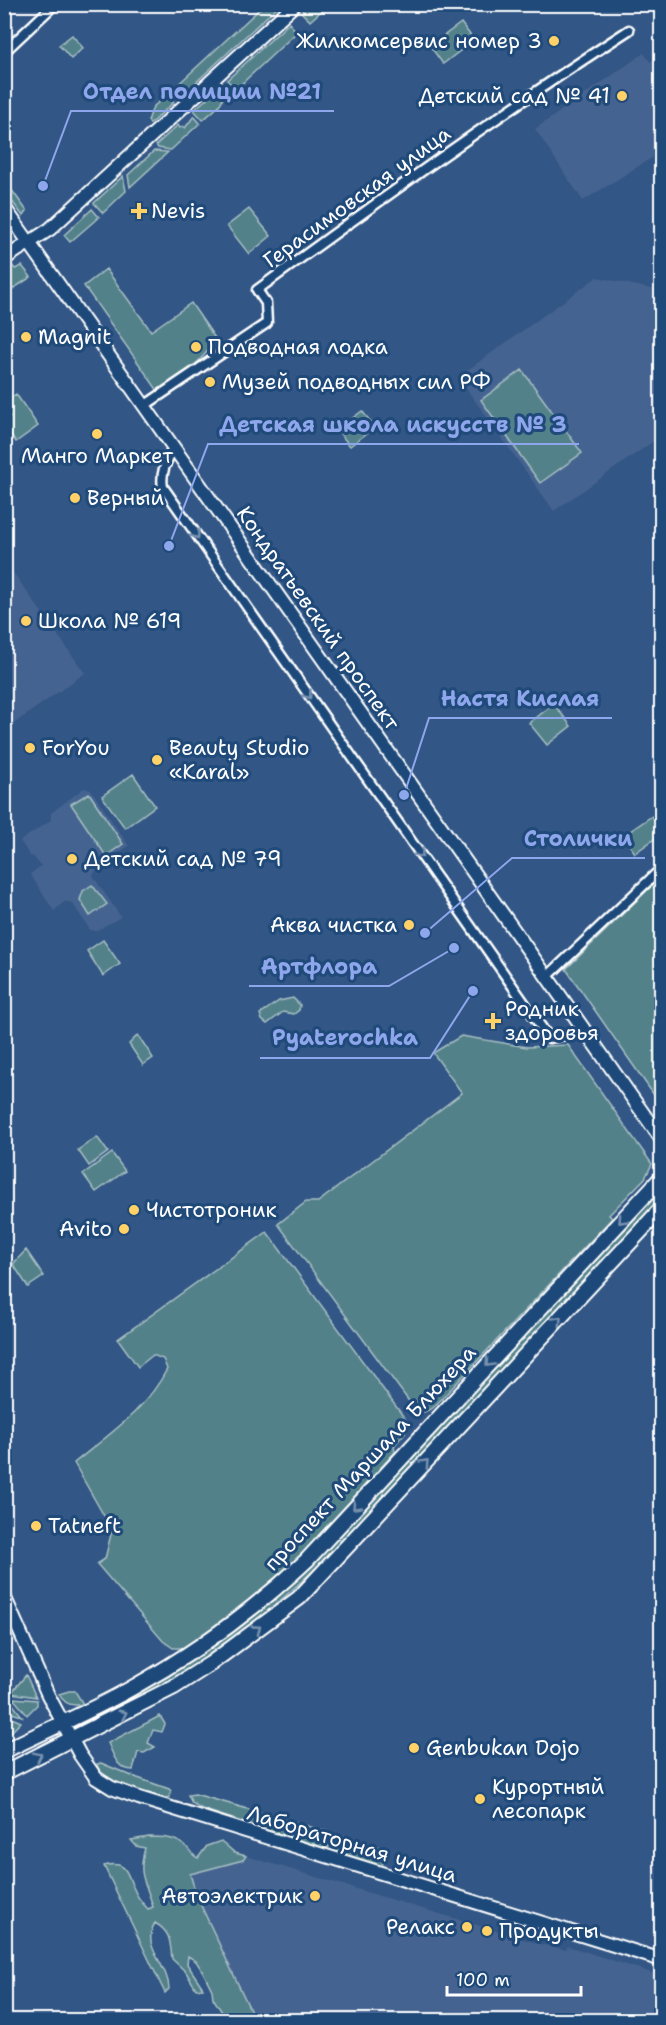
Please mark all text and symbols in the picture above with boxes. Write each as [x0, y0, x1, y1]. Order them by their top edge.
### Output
place label: Жилкомсервис номер 3 [296, 27, 542, 55]
marker: Жилкомсервис номер 3 [547, 34, 561, 48]
callout: Отдел полиции №21 [71, 71, 334, 111]
text: Отдел полиции №21 [83, 77, 321, 106]
place label: Детский сад № 41 [418, 82, 610, 110]
marker: Детский сад № 41 [615, 89, 629, 103]
street label: Герасимовская улица [258, 120, 456, 274]
place label: Nevis [151, 197, 205, 225]
marker: Nevis [132, 204, 146, 218]
place label: Magnit [38, 323, 111, 351]
marker: Magnit [19, 330, 33, 344]
place label: Подводная лодка [208, 333, 388, 361]
marker: Подводная лодка [189, 340, 203, 354]
place label: Музей подводных сил РФ [222, 368, 490, 396]
marker: Музей подводных сил РФ [203, 375, 217, 389]
callout: Детская школа искусств № 3 [208, 404, 579, 444]
text: Детская школа искусств № 3 [219, 410, 567, 439]
marker: Манго Маркет [90, 427, 104, 441]
place label: Манго Маркет [21, 442, 173, 470]
place label: Верный [87, 484, 164, 512]
marker: Верный [68, 491, 82, 505]
street label: Кондратьевский проспект [230, 501, 406, 736]
one-way arrow [189, 528, 200, 539]
place label: Школа № 619 [38, 607, 181, 635]
marker: Школа № 619 [19, 614, 33, 628]
callout: Настя Кислая [429, 678, 612, 718]
text: Настя Кислая [441, 684, 599, 713]
one-way arrow [301, 688, 312, 699]
place label: ForYou [42, 734, 110, 762]
place label: Beauty Studio «Karal» [169, 734, 310, 786]
marker: ForYou [23, 741, 37, 755]
marker: Beauty Studio «Karal» [150, 753, 164, 767]
callout: Столички [512, 818, 645, 858]
text: Столички [524, 824, 632, 853]
place label: Детский сад № 79 [84, 845, 282, 873]
one-way arrow [413, 848, 424, 859]
marker: Детский сад № 79 [65, 852, 79, 866]
place label: Аква чистка [270, 911, 397, 939]
marker: Аква чистка [402, 918, 416, 932]
callout: Артфлора [249, 946, 389, 986]
text: Артфлора [261, 952, 377, 981]
place label: Родник здоровья [505, 995, 599, 1047]
marker: Родник здоровья [486, 1014, 500, 1028]
callout: Pyaterochka [260, 1018, 430, 1058]
text: Pyaterochka [272, 1023, 418, 1052]
place label: Чистотроник [146, 1196, 277, 1224]
marker: Чистотроник [127, 1203, 141, 1217]
one-way arrow [618, 1213, 629, 1224]
place label: Avito [59, 1215, 112, 1243]
marker: Avito [117, 1222, 131, 1236]
one-way arrow [550, 1316, 561, 1327]
street label: проспект Маршала Блюхера [258, 1339, 482, 1577]
one-way arrow [485, 1356, 496, 1367]
one-way arrow [418, 1459, 429, 1469]
one-way arrow [353, 1499, 364, 1510]
place label: Tatneft [48, 1512, 121, 1540]
marker: Tatneft [29, 1519, 43, 1533]
one-way arrow [251, 1625, 262, 1636]
one-way arrow [117, 1710, 128, 1722]
place label: Genbukan Dojo [426, 1734, 580, 1762]
marker: Genbukan Dojo [407, 1741, 421, 1755]
one-way arrow [32, 1752, 43, 1764]
place label: Курортный лесопарк [492, 1773, 604, 1825]
marker: Курортный лесопарк [473, 1792, 487, 1806]
street label: Лабораторная улица [244, 1799, 460, 1889]
place label: Автоэлектрик [161, 1882, 303, 1910]
marker: Автоэлектрик [308, 1889, 322, 1903]
place label: Релакс [386, 1913, 455, 1941]
place label: Продукты [499, 1917, 599, 1945]
marker: Релакс [460, 1920, 474, 1934]
marker: Продукты [480, 1924, 494, 1938]
scale bar [447, 1959, 580, 1997]
text: 100 m [456, 1968, 510, 1992]

